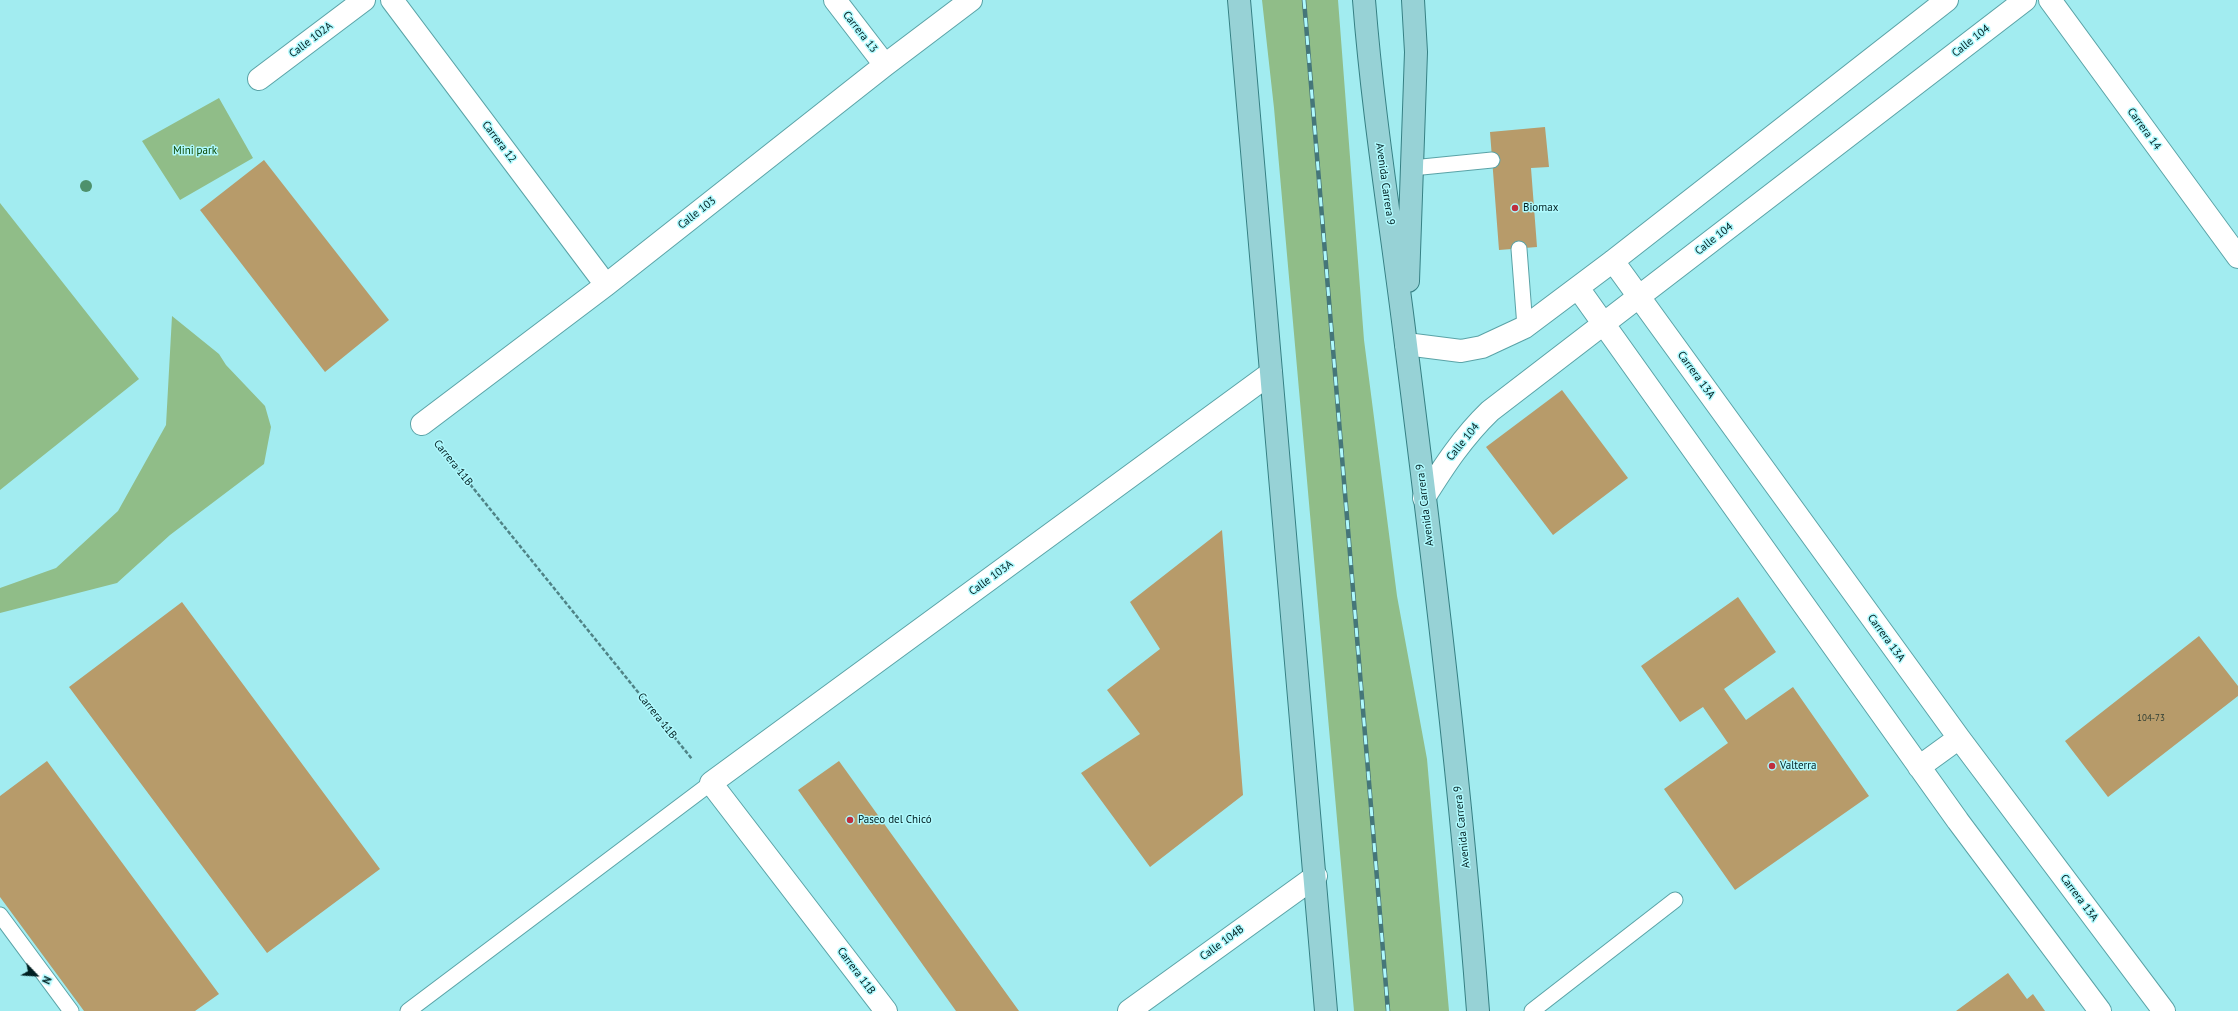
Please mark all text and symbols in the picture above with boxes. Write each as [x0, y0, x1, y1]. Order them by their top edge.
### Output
street label: Carrera 13 [840, 9, 880, 55]
street label: Calle 102A [287, 19, 335, 61]
street label: Calle 104 [1949, 22, 1993, 60]
street label: Carrera 14 [2124, 105, 2164, 153]
street label: Carrera 12 [479, 119, 519, 165]
street label: Avenida Carrera 9 [1373, 142, 1397, 226]
park label: Mini park [173, 144, 217, 158]
street label: Calle 103 [675, 194, 719, 232]
place label: Biomax [1523, 201, 1558, 215]
marker: Biomax [1510, 203, 1520, 213]
street label: Calle 104 [1692, 220, 1736, 258]
street label: Carrera 13A [1674, 349, 1718, 401]
street label: Calle 104 [1444, 421, 1482, 463]
street label: Carrera 11B [431, 437, 475, 489]
street label: Avenida Carrera 9 [1413, 463, 1437, 547]
street label: Calle 103A [967, 558, 1015, 598]
street label: Carrera 13A [1864, 612, 1908, 664]
street label: Carrera 11B [635, 690, 679, 742]
house number: 104-73 [2137, 713, 2165, 723]
place label: Valterra [1780, 759, 1816, 773]
marker: Valterra [1767, 761, 1777, 771]
street label: Avenida Carrera 9 [1451, 785, 1473, 869]
place label: Paseo del Chicó [858, 813, 932, 827]
marker: Paseo del Chicó [845, 815, 855, 825]
street label: Carrera 13A [2057, 872, 2101, 924]
street label: Calle 104B [1198, 923, 1246, 963]
street label: Carrera 11B [834, 945, 878, 997]
north arrow [16, 955, 56, 995]
text: N [39, 974, 55, 986]

